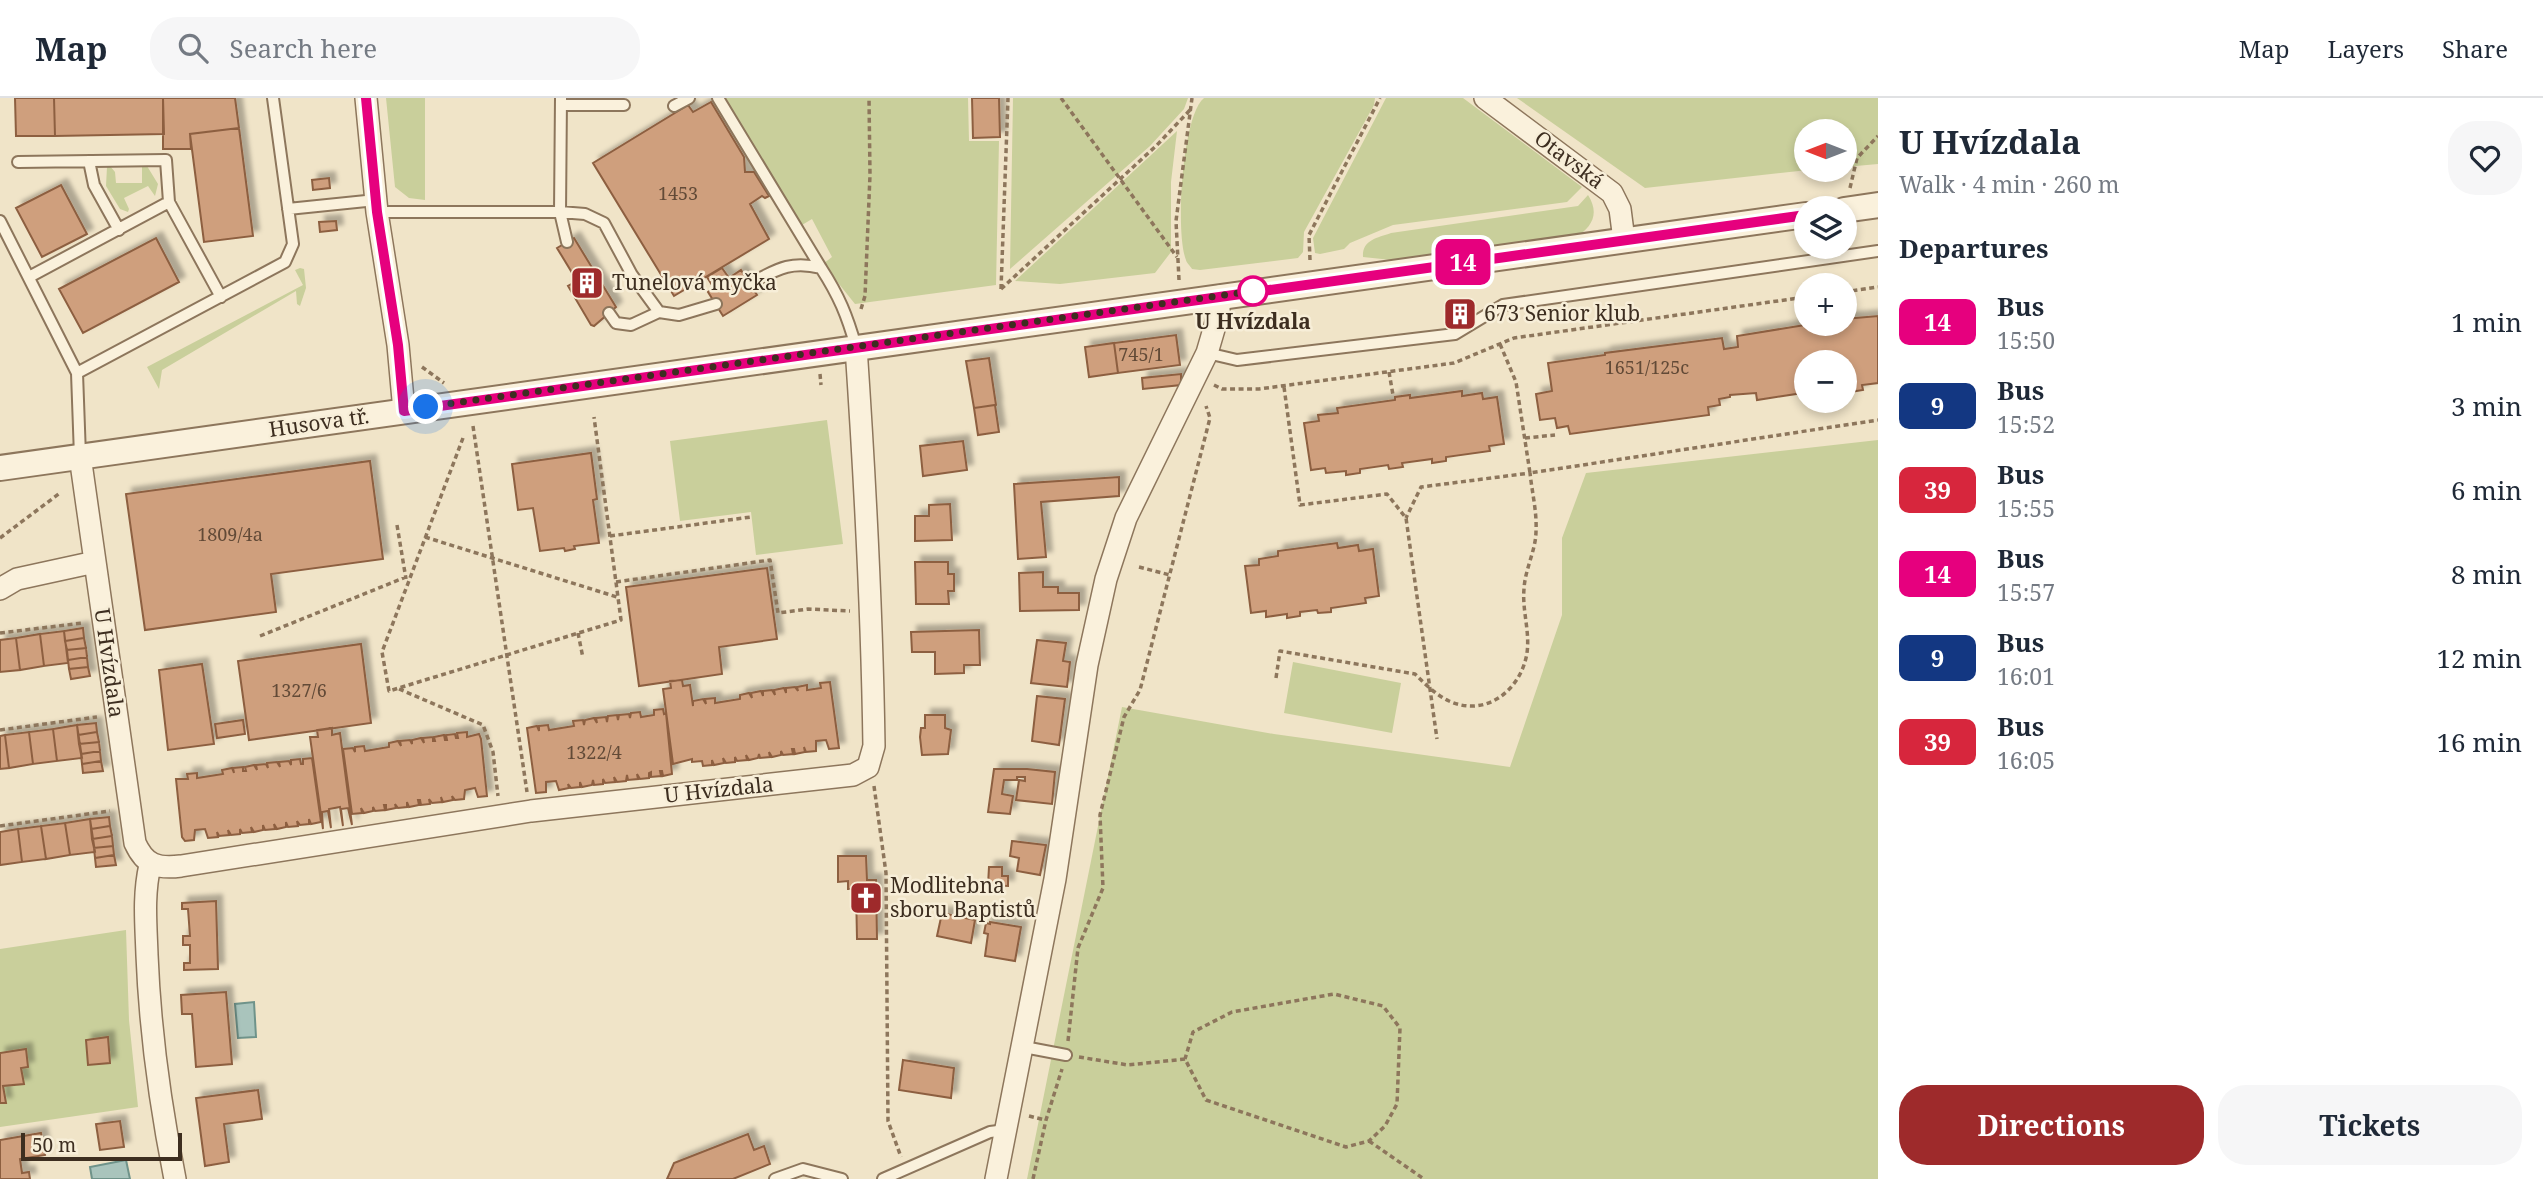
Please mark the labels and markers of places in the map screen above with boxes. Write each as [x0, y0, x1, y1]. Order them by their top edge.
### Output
building icon: Tunelová myčka [568, 264, 606, 302]
place label: Tunelová myčka [612, 268, 777, 296]
marker: U Hvízdala [1238, 276, 1268, 306]
building icon: 673 Senior klub [1441, 295, 1479, 333]
place label: 673 Senior klub [1484, 299, 1640, 327]
place label: U Hvízdala [1195, 307, 1311, 335]
place label: Modlitebna sboru Baptistů [890, 871, 1036, 923]
church icon: Modlitebna sboru Baptistů [847, 879, 885, 917]

